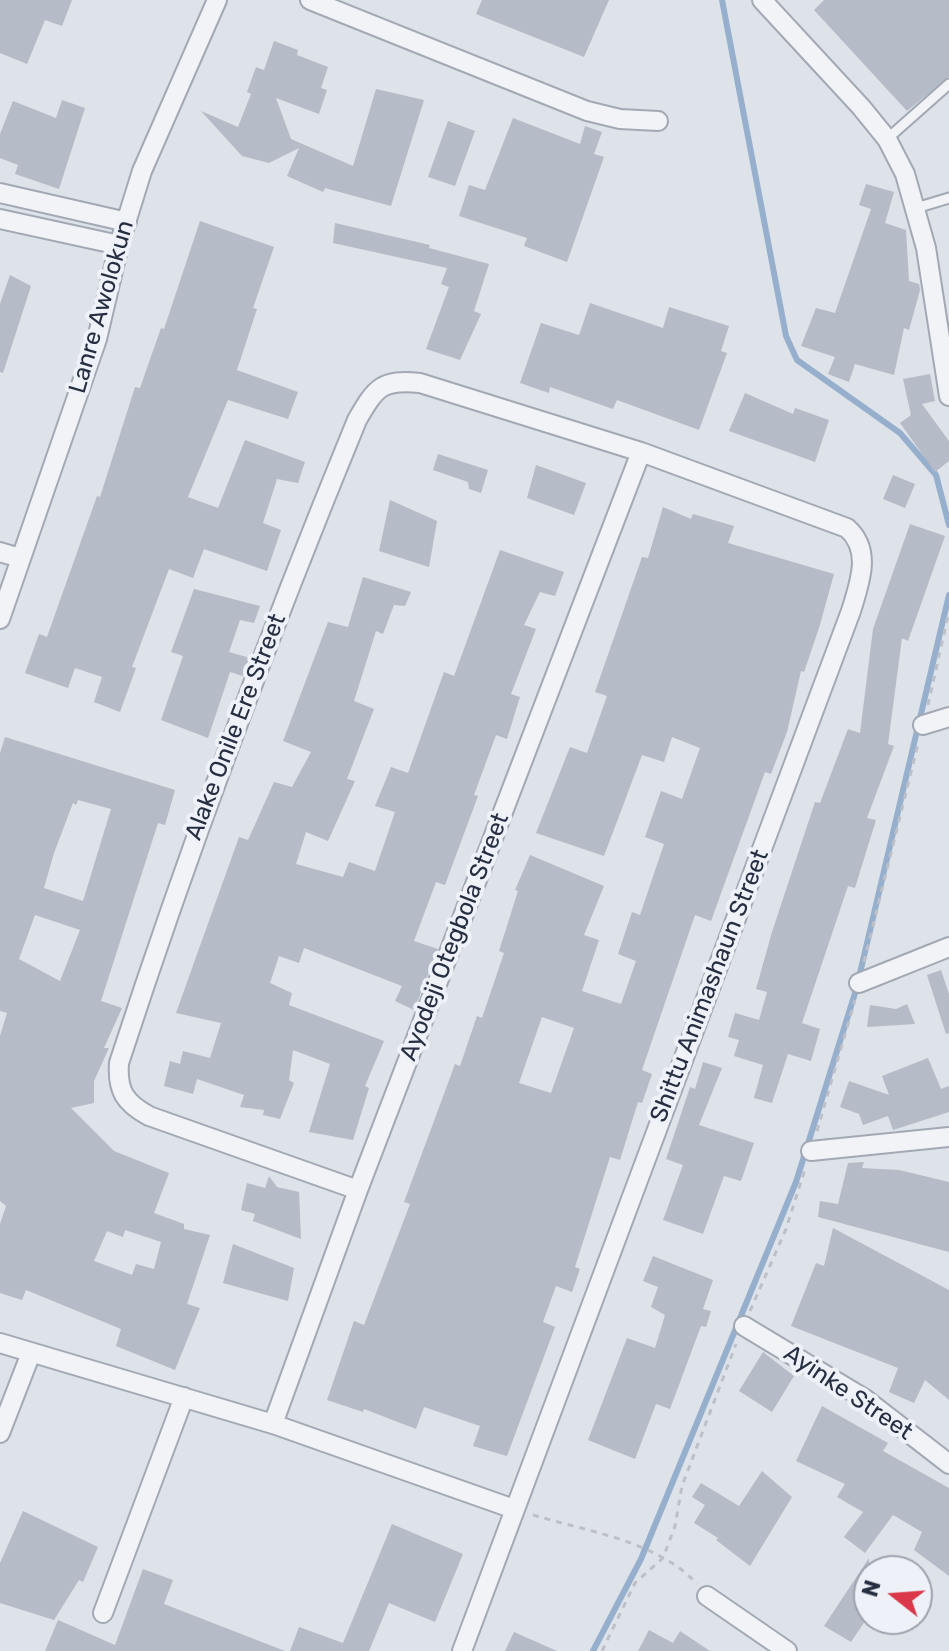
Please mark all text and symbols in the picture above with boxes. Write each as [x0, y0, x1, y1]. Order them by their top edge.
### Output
street label: Lanre Awolokun [64, 217, 140, 397]
street label: Alake Onile Ere Street [180, 610, 292, 844]
street label: Ayodeji Otegbola Street [394, 809, 516, 1065]
street label: Shittu Animashaun Street [645, 846, 775, 1126]
street label: Ayinke Street [778, 1339, 918, 1447]
north arrow [853, 1555, 933, 1635]
text: N [856, 1577, 887, 1600]

